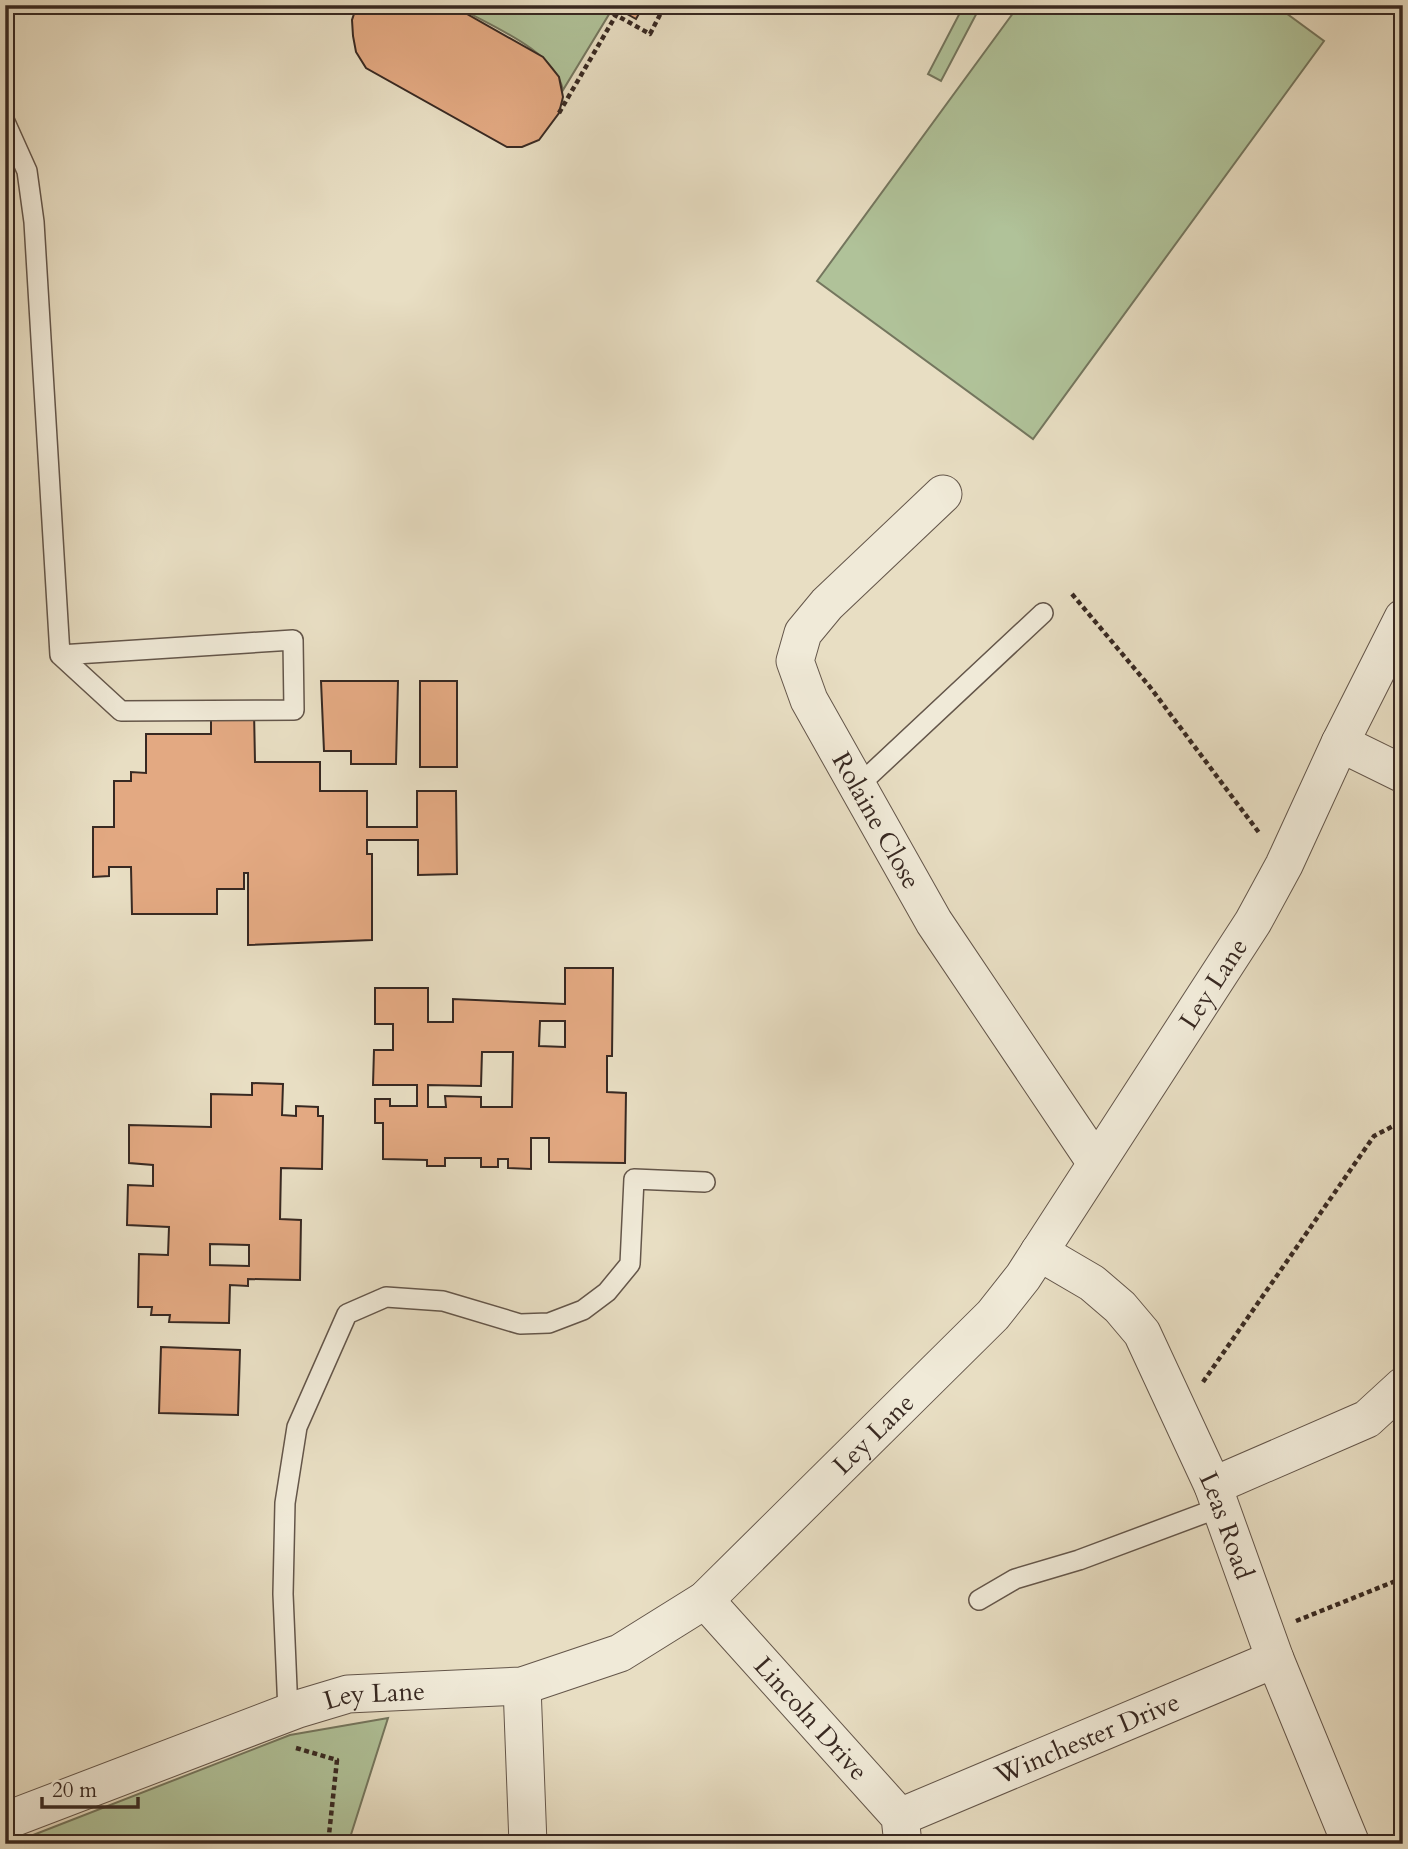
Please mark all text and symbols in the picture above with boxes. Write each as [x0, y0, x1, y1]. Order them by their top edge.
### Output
street label: Rolaine Close [824, 746, 929, 895]
street label: Ley Lane [1171, 931, 1256, 1036]
street label: Ley Lane [825, 1386, 922, 1482]
street label: Leas Road [1191, 1466, 1262, 1584]
street label: Lincoln Drive [746, 1649, 876, 1788]
street label: Ley Lane [319, 1673, 426, 1718]
street label: Winchester Drive [989, 1684, 1185, 1793]
scale bar [42, 1765, 138, 1809]
text: 20 m [52, 1776, 97, 1805]

